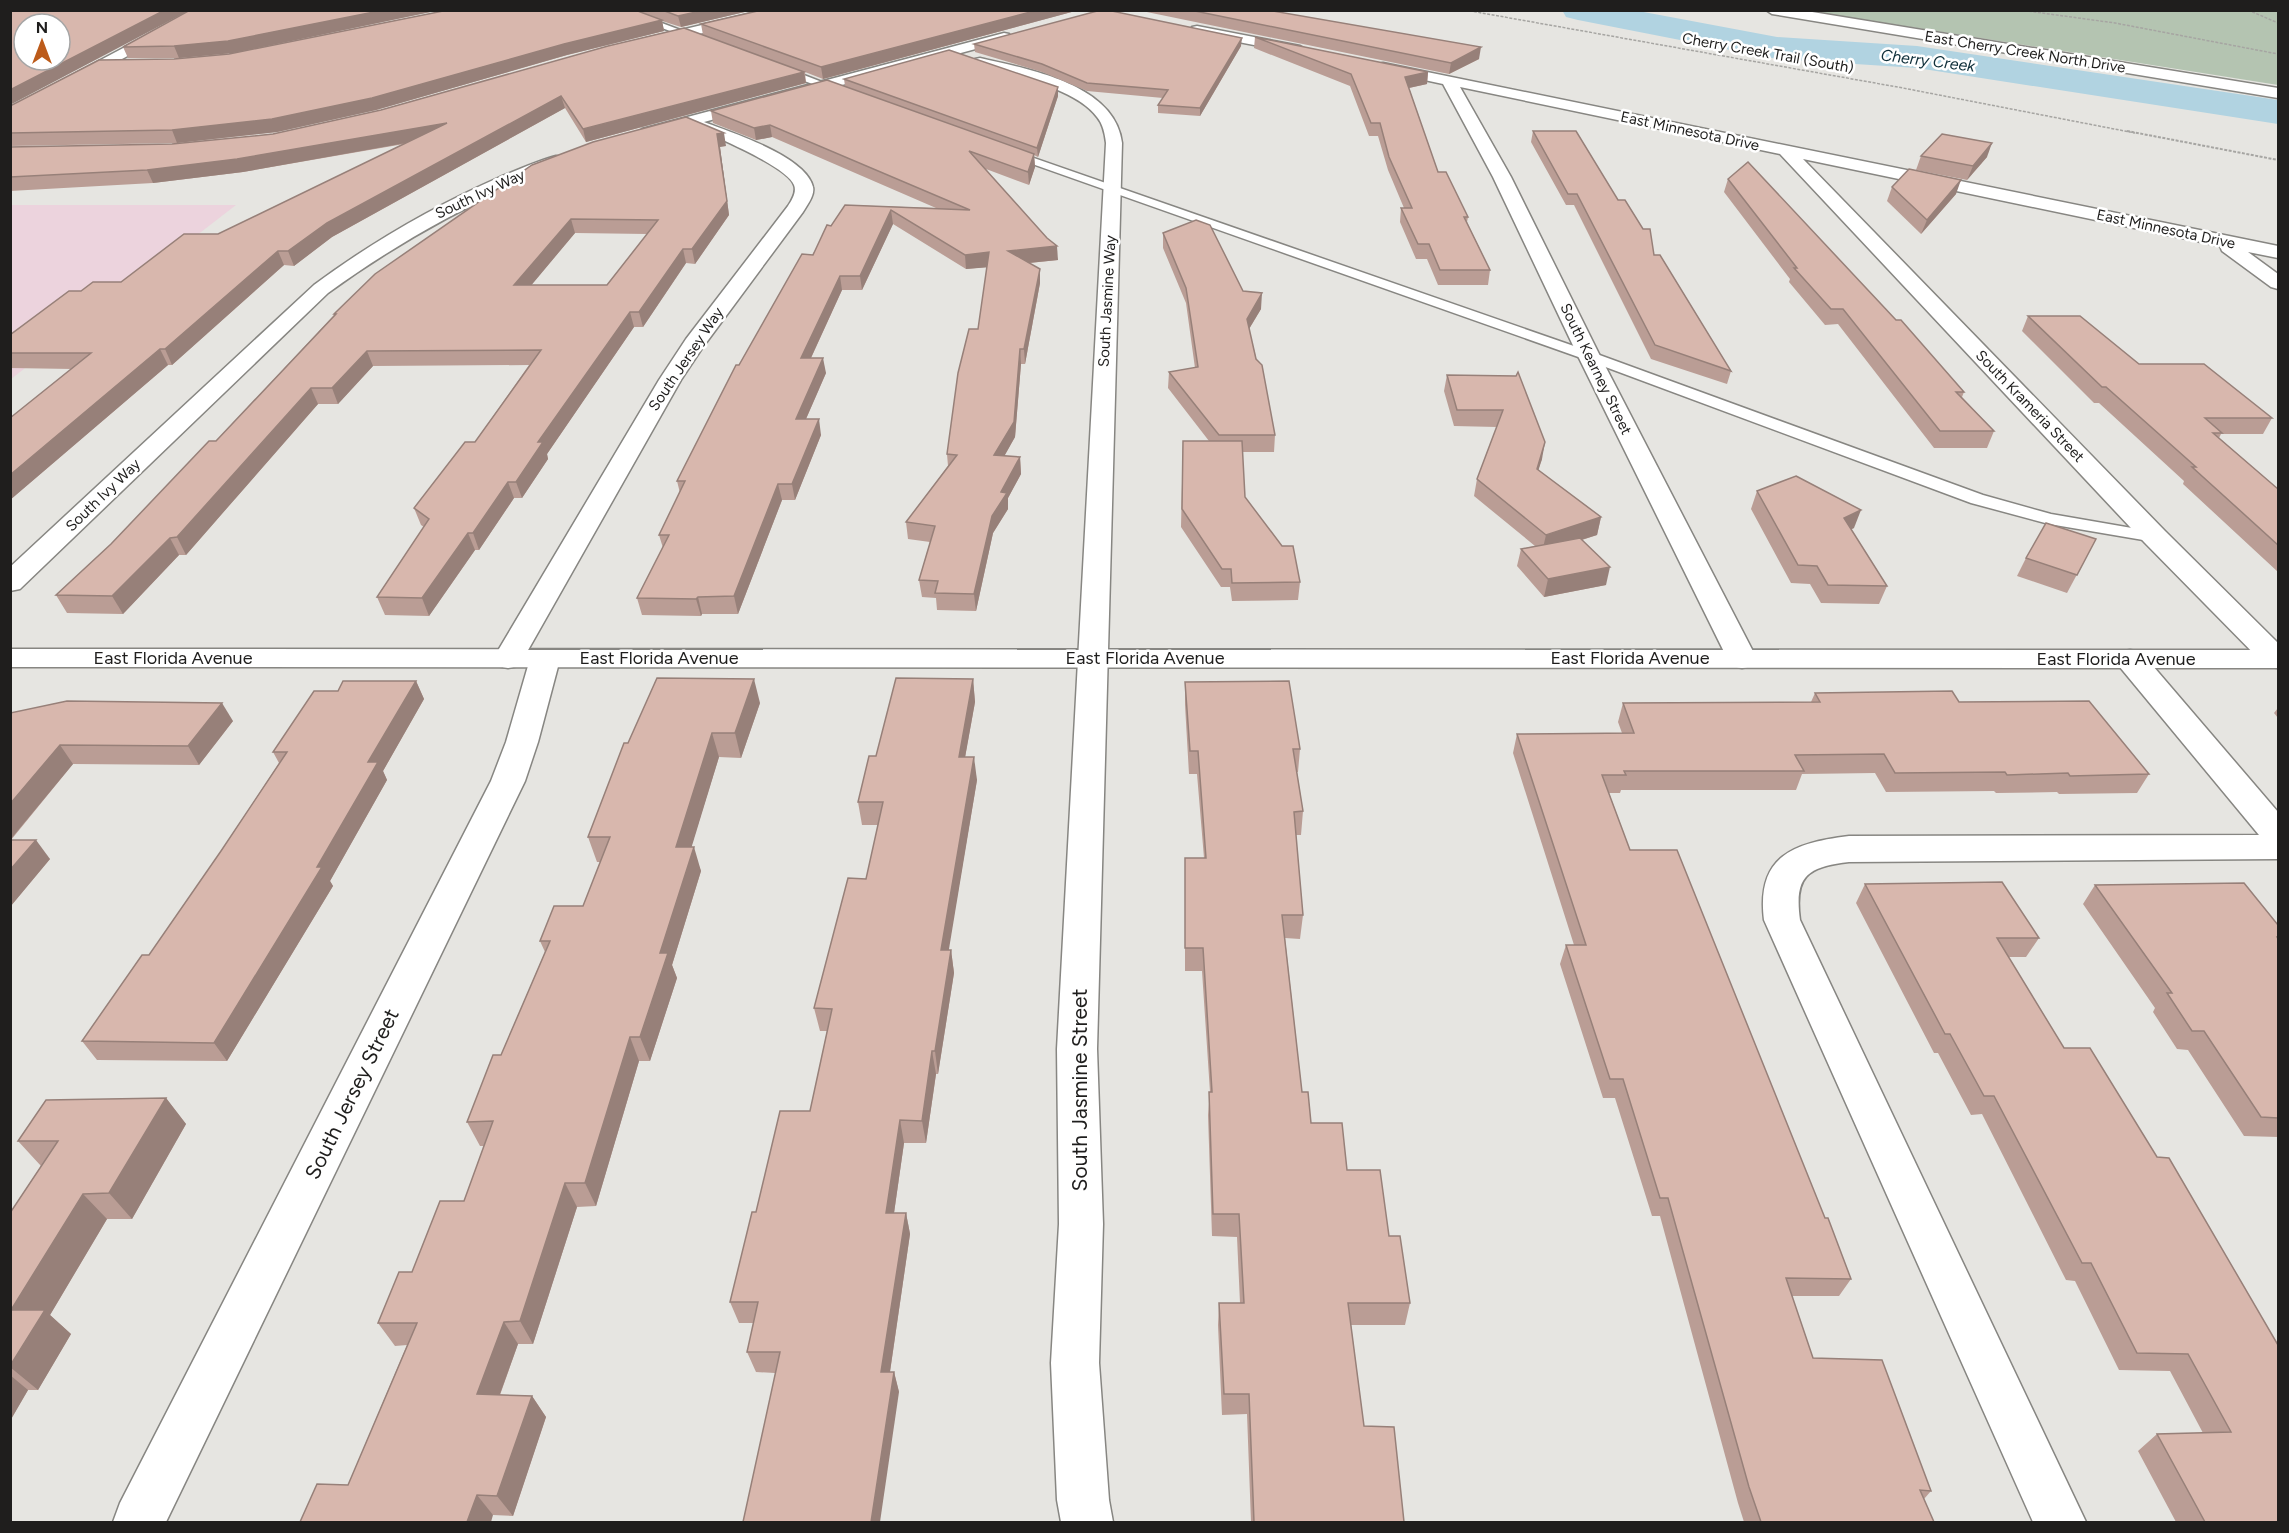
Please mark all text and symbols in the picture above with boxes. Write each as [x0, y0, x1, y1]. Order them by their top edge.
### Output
north arrow [12, 12, 72, 72]
text: N [36, 18, 48, 37]
street label: East Cherry Creek North Drive [1923, 27, 2127, 77]
street label: Cherry Creek Trail (South) [1681, 29, 1855, 77]
water label: Cherry Creek [1880, 45, 1976, 75]
street label: East Minnesota Drive [1619, 108, 1761, 154]
street label: South Ivy Way [432, 165, 528, 223]
street label: East Minnesota Drive [2095, 206, 2237, 252]
street label: South Jasmine Way [1095, 234, 1119, 367]
street label: South Kearney Street [1556, 300, 1636, 438]
street label: South Jersey Way [645, 304, 727, 414]
street label: South Krameria Street [1972, 346, 2088, 466]
street label: South Ivy Way [62, 455, 144, 535]
street label: East Florida Avenue [94, 647, 253, 669]
street label: East Florida Avenue [580, 647, 739, 669]
street label: East Florida Avenue [1066, 647, 1225, 669]
street label: East Florida Avenue [1551, 647, 1710, 669]
street label: East Florida Avenue [2037, 648, 2196, 670]
street label: South Jasmine Street [1067, 989, 1092, 1191]
street label: South Jersey Street [299, 1004, 404, 1183]

